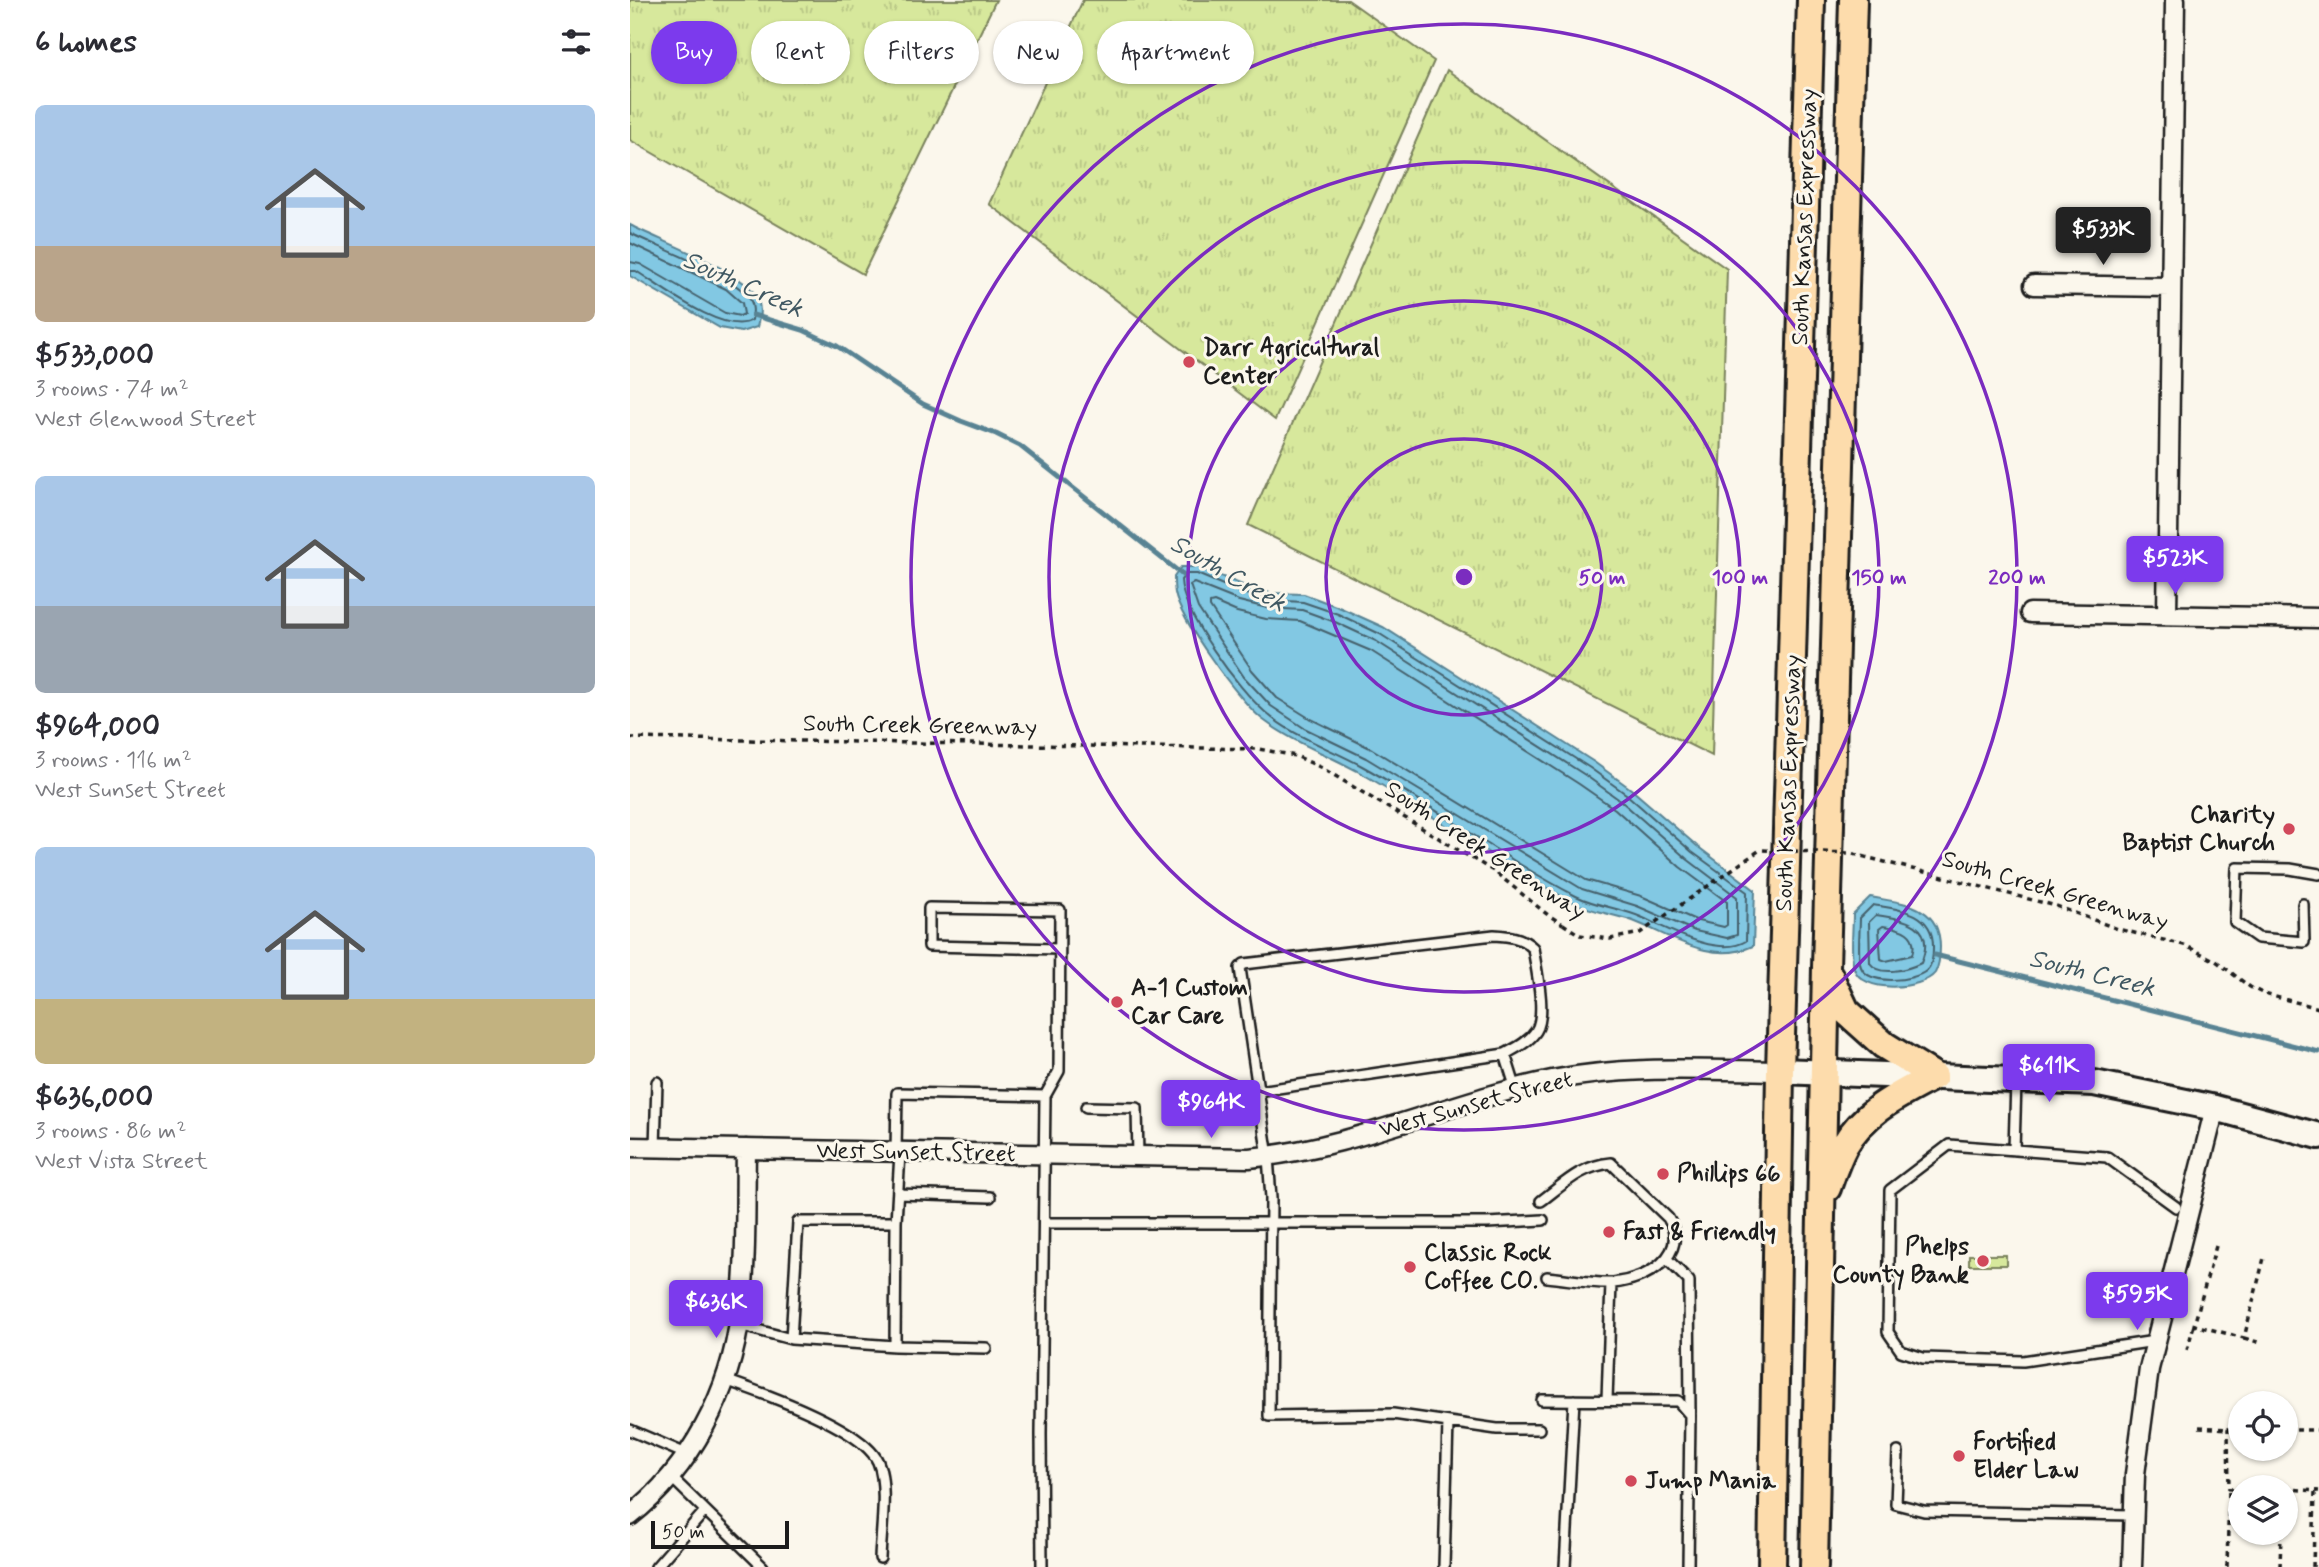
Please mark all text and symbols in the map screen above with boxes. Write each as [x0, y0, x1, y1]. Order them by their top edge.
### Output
chip: Buy [651, 21, 737, 84]
chip: Rent [751, 21, 850, 84]
chip: Filters [864, 21, 979, 84]
chip: New [993, 21, 1083, 84]
chip: Apartment [1097, 21, 1254, 84]
text: 6 homes [35, 23, 137, 62]
icon: filters [557, 23, 595, 61]
street label: South Kansas Expressway [1785, 88, 1825, 346]
icon: home [252, 150, 378, 276]
pin: $533K [2054, 208, 2152, 267]
text: $533K [2072, 215, 2134, 245]
water label: South Creek [677, 243, 809, 327]
place label: Darr Agricultural Center [1203, 333, 1380, 392]
text: $533,000 [35, 336, 154, 375]
marker: Darr Agricultural Center [1181, 354, 1197, 370]
text: 3 rooms · 74 m² [35, 375, 189, 405]
text: West Glenwood Street [35, 405, 257, 435]
icon: home [252, 521, 378, 647]
water label: South Creek [1164, 527, 1292, 621]
pin: $523K [2126, 536, 2224, 596]
text: $523K [2142, 544, 2208, 574]
text: 50 m [1579, 564, 1626, 592]
text: 100 m [1712, 564, 1768, 592]
text: 150 m [1851, 564, 1907, 592]
text: 200 m [1988, 564, 2046, 592]
centre of rings [1452, 565, 1476, 589]
street label: South Kansas Expressway [1769, 654, 1809, 912]
text: $964,000 [35, 707, 160, 746]
street label: South Creek Greenway [803, 708, 1037, 744]
text: 3 rooms · 116 m² [35, 746, 192, 776]
street label: South Creek Greenway [1378, 774, 1592, 928]
text: West Sunset Street [35, 776, 226, 806]
place label: Charity Baptist Church [2123, 800, 2275, 859]
marker: Charity Baptist Church [2281, 821, 2297, 837]
street label: South Creek Greenway [1938, 844, 2172, 938]
icon: home [252, 892, 378, 1018]
water label: South Creek [2026, 942, 2159, 1006]
place label: A-1 Custom Car Care [1131, 973, 1248, 1032]
marker: A-1 Custom Car Care [1109, 994, 1125, 1010]
pin: $611K [2000, 1044, 2098, 1104]
text: $611K [2019, 1052, 2079, 1082]
street label: West Sunset Street [1376, 1064, 1576, 1146]
text: $636,000 [35, 1078, 153, 1117]
pin: $964K [1162, 1080, 1260, 1140]
text: $964K [1177, 1088, 1245, 1118]
text: 3 rooms · 86 m² [35, 1117, 186, 1147]
street label: West Sunset Street [816, 1136, 1016, 1170]
text: West Vista Street [35, 1147, 208, 1177]
place label: Phillips 66 [1677, 1159, 1781, 1190]
marker: Phillips 66 [1655, 1166, 1671, 1182]
place label: Fast & Friendly [1623, 1217, 1776, 1248]
marker: Fast & Friendly [1601, 1224, 1617, 1240]
place label: Phelps County Bank [1833, 1232, 1969, 1291]
place label: Classic Rock Coffee CO. [1424, 1238, 1552, 1297]
marker: Phelps County Bank [1975, 1253, 1991, 1269]
marker: Classic Rock Coffee CO. [1402, 1259, 1418, 1275]
pin: $595K [2088, 1272, 2186, 1332]
pin: $636K [667, 1280, 765, 1340]
text: $595K [2102, 1280, 2172, 1310]
text: $636K [685, 1288, 747, 1318]
map controls [2228, 1391, 2298, 1545]
button: locate [2228, 1391, 2298, 1461]
place label: Fortified Elder Law [1973, 1427, 2079, 1486]
marker: Fortified Elder Law [1951, 1448, 1967, 1464]
place label: Jump Mania [1645, 1466, 1776, 1497]
marker: Jump Mania [1623, 1473, 1639, 1489]
button: layers [2228, 1475, 2298, 1545]
scale bar [651, 1518, 789, 1550]
text: 50 m [662, 1520, 705, 1545]

